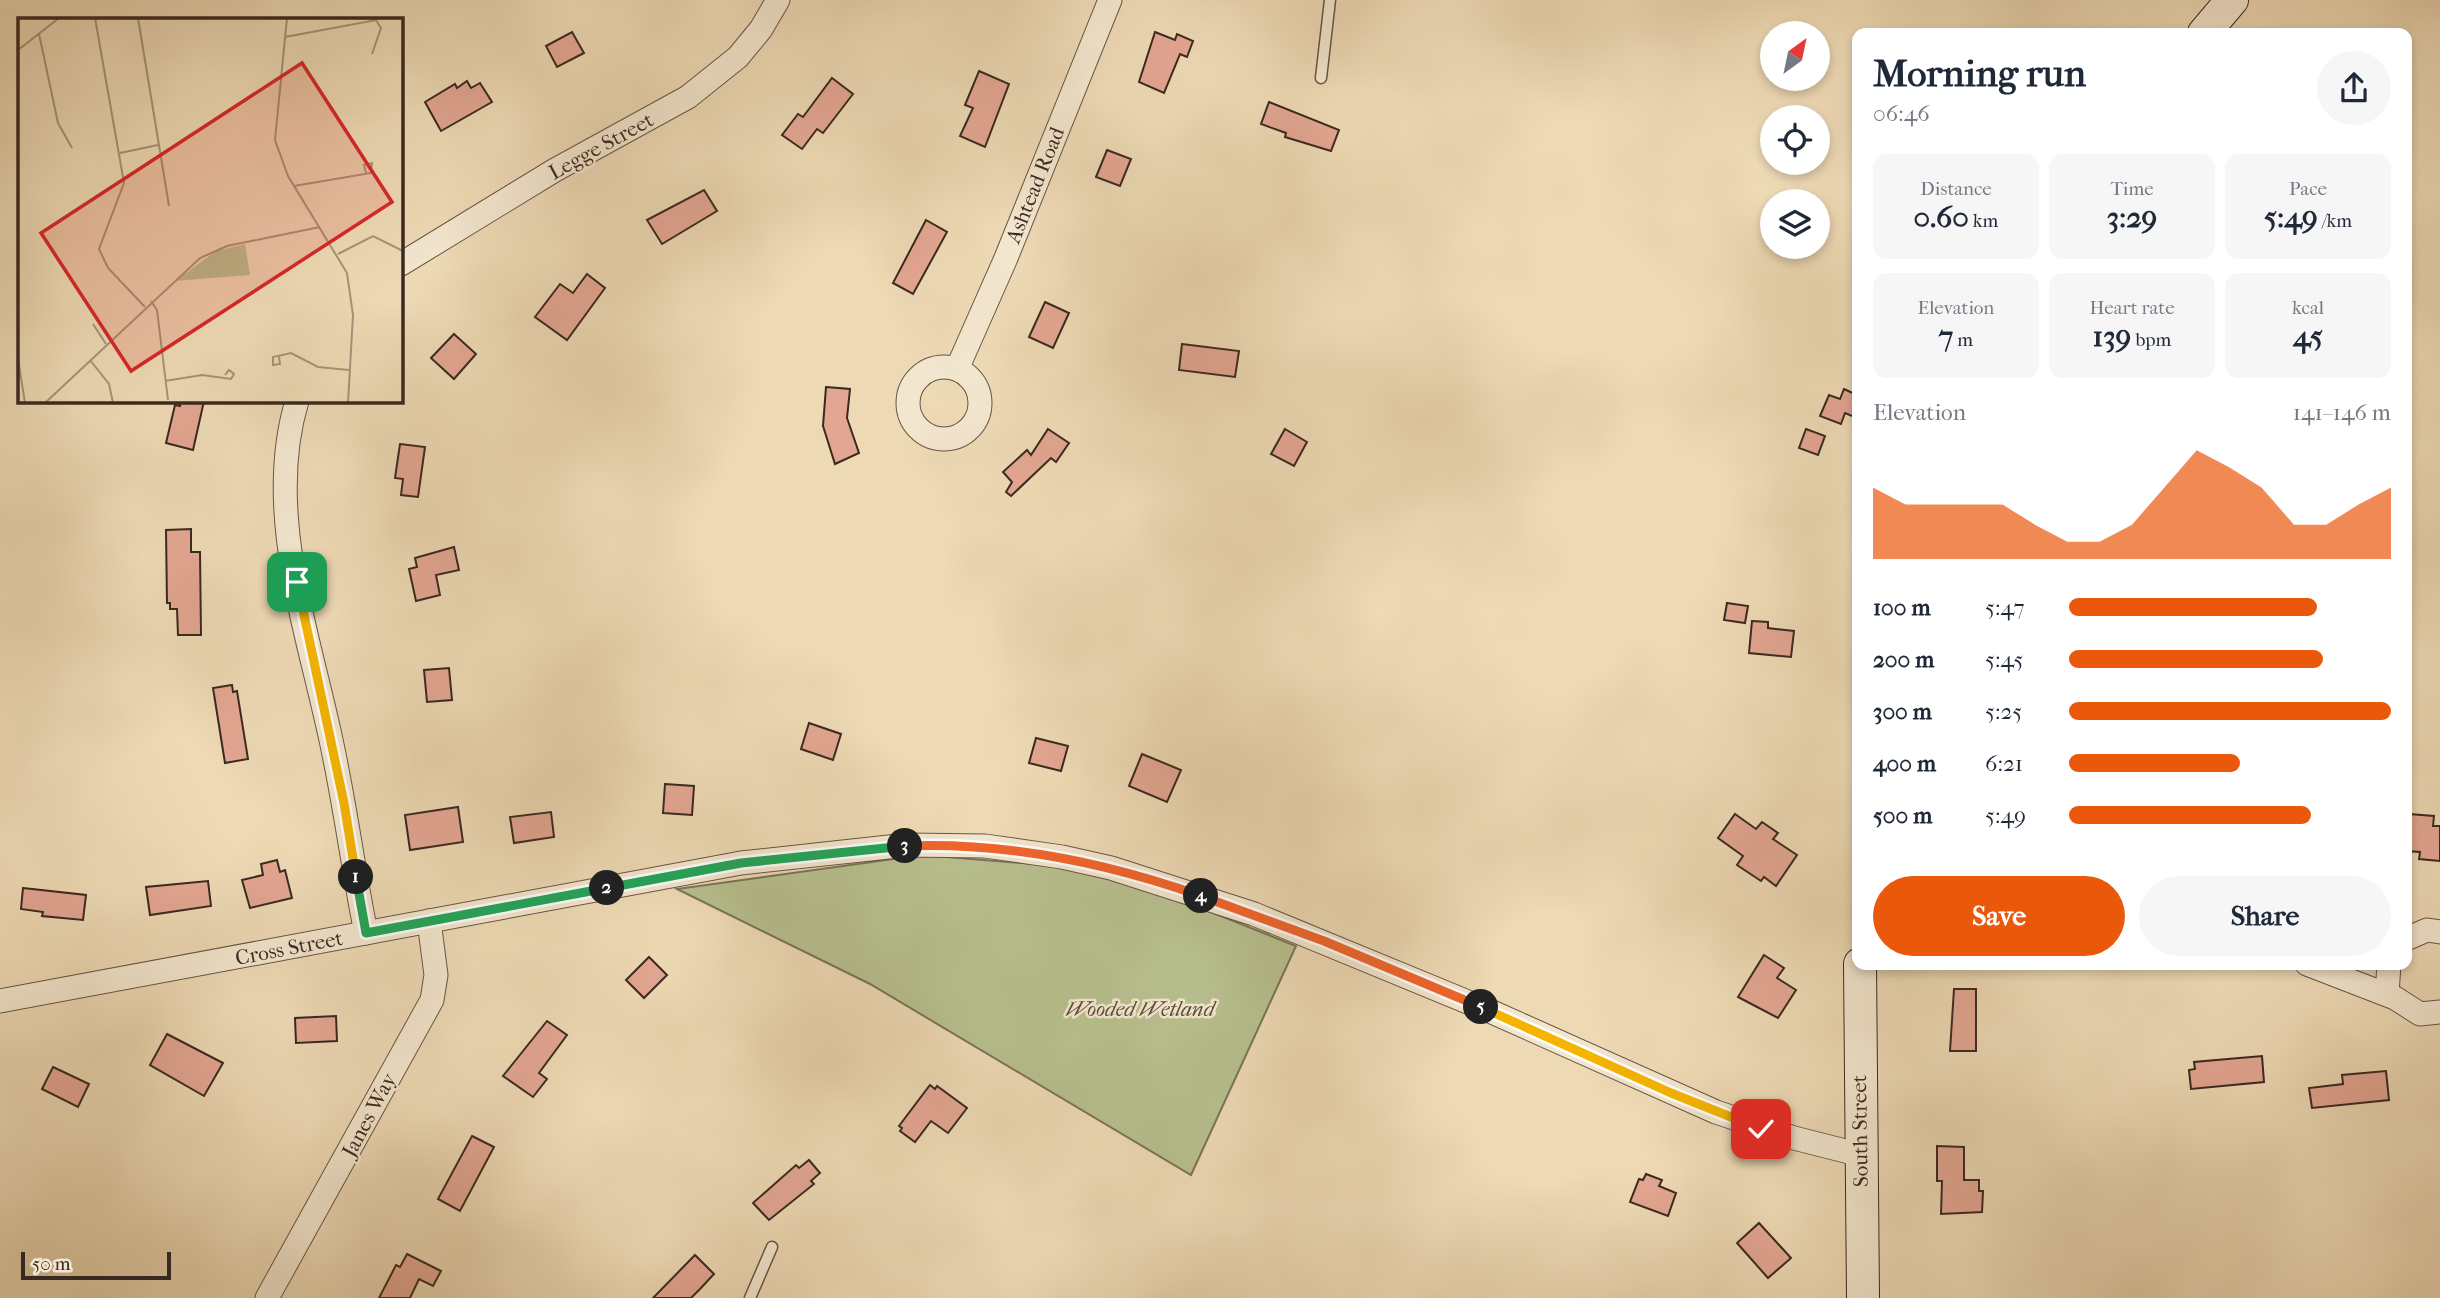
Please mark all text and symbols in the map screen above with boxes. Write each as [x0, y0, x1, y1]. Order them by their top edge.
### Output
inset map [18, 18, 402, 402]
north arrow [1760, 21, 1830, 91]
map controls [1760, 21, 1830, 259]
text: Morning run [1873, 51, 2086, 96]
button: share [2317, 51, 2391, 125]
text: 06:46 [1873, 100, 1930, 127]
button: locate [1760, 105, 1830, 175]
street label: Legge Street [544, 107, 658, 185]
street label: Ashtead Road [1000, 123, 1069, 248]
text: Distance [1920, 178, 1992, 200]
text: Time [2110, 178, 2154, 200]
text: Pace [2289, 178, 2327, 200]
button: layers [1760, 189, 1830, 259]
text: 0.60 [1914, 200, 1969, 235]
text: 3:29 [2107, 200, 2157, 235]
text: 5:49 [2264, 200, 2318, 235]
text: km [1969, 210, 1998, 232]
text: /km [2318, 210, 2352, 232]
text: Elevation [1918, 297, 1994, 319]
text: Heart rate [2089, 297, 2175, 319]
text: kcal [2292, 297, 2324, 319]
text: 7 [1939, 319, 1953, 354]
text: 139 [2093, 319, 2131, 354]
text: 45 [2293, 319, 2323, 354]
text: m [1953, 329, 1973, 351]
text: bpm [2131, 329, 2171, 351]
text: Elevation [1873, 399, 1966, 426]
text: 141–146 m [2293, 399, 2391, 426]
pin [267, 552, 327, 612]
icon: arrive [278, 563, 316, 601]
text: 100 m [1873, 594, 1931, 621]
text: 5:47 [1985, 594, 2025, 621]
text: 200 m [1873, 646, 1934, 673]
text: 5:45 [1985, 646, 2023, 673]
text: 300 m [1873, 698, 1932, 725]
text: 5:25 [1985, 698, 2022, 725]
text: 400 m [1873, 750, 1936, 777]
text: 6:21 [1985, 750, 2023, 777]
text: 500 m [1873, 802, 1932, 829]
text: 5:49 [1985, 802, 2026, 829]
pin: 3 [888, 828, 922, 864]
text: 3 [901, 834, 908, 856]
pin: 1 [338, 860, 374, 894]
text: 1 [352, 865, 359, 887]
pin: 2 [590, 870, 624, 906]
text: 2 [602, 876, 611, 898]
button: Save [1873, 876, 2125, 956]
button: Share [2139, 876, 2391, 956]
pin: 4 [1184, 878, 1218, 914]
text: 4 [1195, 884, 1206, 906]
street label: Cross Street [233, 926, 345, 970]
pin: 5 [1464, 990, 1498, 1024]
text: 5 [1476, 995, 1485, 1017]
park label: Wooded Wetland [1066, 997, 1217, 1021]
street label: Janes Way [336, 1068, 401, 1163]
street label: South Street [1847, 1074, 1873, 1187]
pin [1731, 1099, 1791, 1159]
icon: check [1742, 1110, 1780, 1148]
scale bar [21, 1249, 172, 1281]
text: 50 m [32, 1253, 71, 1275]

